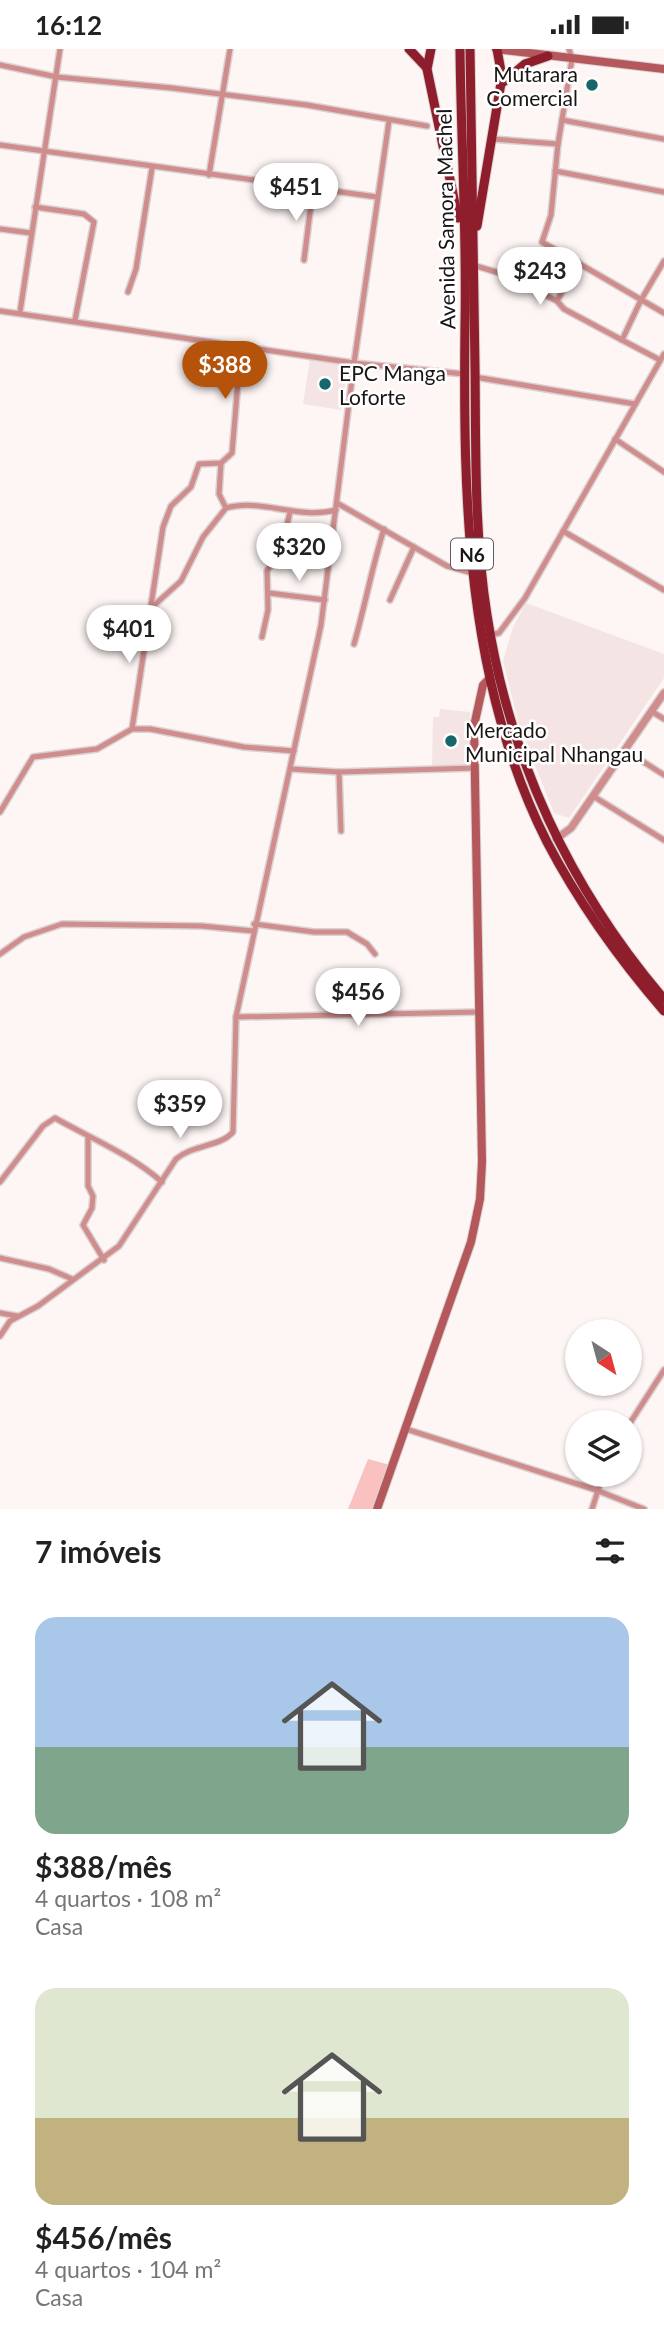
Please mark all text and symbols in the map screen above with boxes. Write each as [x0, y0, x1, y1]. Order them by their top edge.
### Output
text: 16:12 [35, 9, 102, 41]
place label: Mutarara Comercial [486, 61, 578, 110]
marker: Mutarara Comercial [584, 77, 600, 93]
street label: Avenida Samora Machel [431, 108, 459, 330]
pin: $451 [255, 163, 337, 223]
text: $451 [269, 172, 323, 200]
pin: $243 [499, 247, 581, 307]
text: $243 [513, 256, 567, 284]
pin: $388 [184, 341, 266, 401]
text: $388 [198, 350, 252, 378]
place label: EPC Manga Loforte [339, 360, 446, 409]
marker: EPC Manga Loforte [317, 376, 333, 392]
pin: $320 [258, 524, 340, 583]
text: $320 [272, 532, 326, 560]
road number: N6 [451, 539, 493, 569]
pin: $401 [88, 605, 170, 665]
text: $401 [102, 614, 156, 642]
place label: Mercado Municipal Nhangau [465, 717, 643, 766]
marker: Mercado Municipal Nhangau [443, 733, 459, 749]
pin: $456 [317, 969, 399, 1028]
text: $456 [331, 977, 385, 1005]
pin: $359 [139, 1081, 221, 1140]
text: $359 [153, 1089, 207, 1117]
north arrow [565, 1319, 642, 1397]
map controls [565, 1319, 642, 1487]
button: layers [565, 1410, 642, 1487]
icon: filters [591, 1532, 629, 1570]
text: 7 imóveis [35, 1533, 161, 1569]
icon: home [269, 1663, 395, 1789]
text: $388/mês [35, 1848, 172, 1884]
text: 4 quartos · 108 m² [35, 1884, 221, 1912]
text: Casa [35, 1912, 83, 1940]
icon: home [269, 2034, 395, 2160]
text: $456/mês [35, 2219, 172, 2255]
text: 4 quartos · 104 m² [35, 2255, 221, 2283]
text: Casa [35, 2283, 83, 2311]

